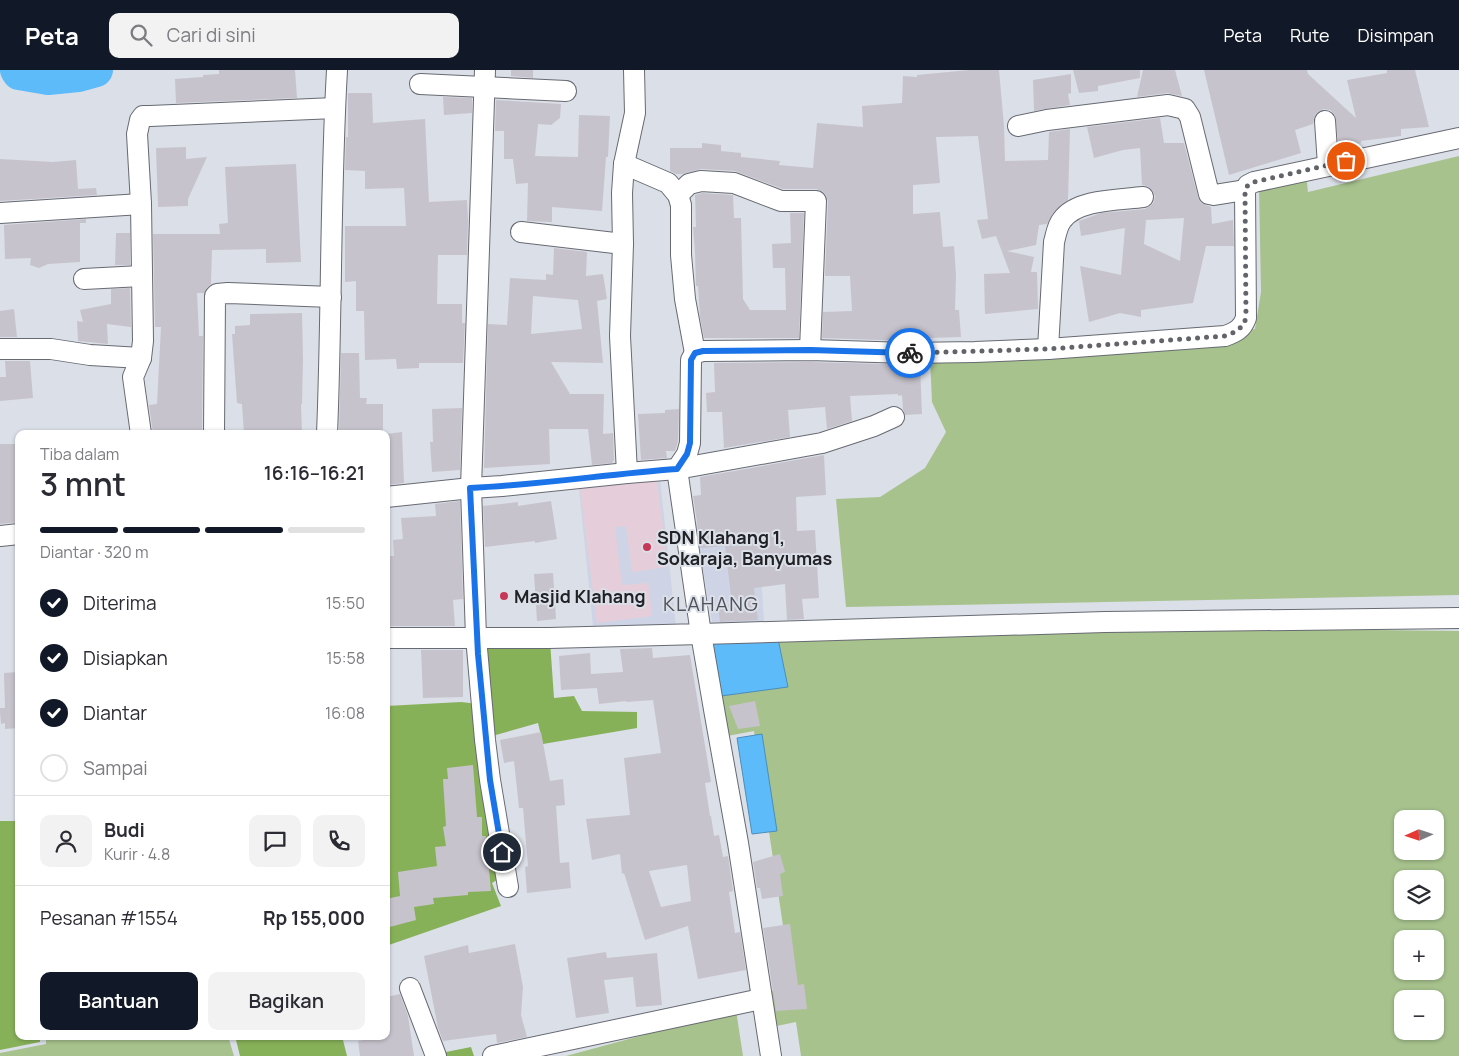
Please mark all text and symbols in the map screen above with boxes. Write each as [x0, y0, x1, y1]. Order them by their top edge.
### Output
search box [109, 13, 459, 58]
text: Peta [25, 19, 79, 52]
icon: search [127, 21, 155, 49]
text: Cari di sini [167, 22, 256, 48]
text: Peta [1223, 23, 1262, 47]
text: Rute [1290, 23, 1329, 47]
text: Disimpan [1357, 23, 1434, 47]
pin [1325, 140, 1367, 182]
icon: bag [1332, 147, 1360, 175]
courier [885, 328, 935, 378]
icon: bike [896, 339, 924, 367]
text: Tiba dalam [40, 443, 119, 465]
text: 16:16–16:21 [264, 460, 365, 486]
text: 3 mnt [40, 462, 126, 506]
place label: SDN Klahang 1, Sokaraja, Banyumas [657, 525, 832, 570]
text: Diantar · 320 m [40, 541, 148, 563]
marker: SDN Klahang 1, Sokaraja, Banyumas [641, 541, 653, 553]
place label: Masjid Klahang [514, 584, 646, 608]
icon: check [40, 589, 68, 617]
text: Diterima [83, 590, 156, 616]
marker: Masjid Klahang [498, 590, 510, 602]
district label: KLAHANG [663, 590, 759, 617]
text: 15:50 [326, 592, 365, 614]
icon: check [40, 644, 68, 672]
text: Disiapkan [83, 645, 168, 671]
text: 15:58 [326, 647, 365, 669]
icon: check [40, 699, 68, 727]
text: Diantar [83, 700, 147, 726]
text: 16:08 [325, 702, 365, 724]
text: Sampai [83, 755, 148, 781]
north arrow [1394, 810, 1444, 860]
map controls [1394, 810, 1444, 1040]
button: person [40, 815, 92, 867]
button: chat [249, 815, 301, 867]
button: phone [313, 815, 365, 867]
text: Budi [104, 817, 145, 843]
pin [481, 831, 523, 873]
icon: home [488, 838, 516, 866]
text: Kurir · 4.8 [104, 843, 170, 865]
button: layers [1394, 870, 1444, 920]
text: Pesanan #1554 [40, 905, 178, 931]
text: Rp 155,000 [263, 905, 365, 931]
button: + [1394, 930, 1444, 980]
button: Bantuan [40, 972, 198, 1030]
button: Bagikan [208, 972, 365, 1030]
button: − [1394, 990, 1444, 1040]

